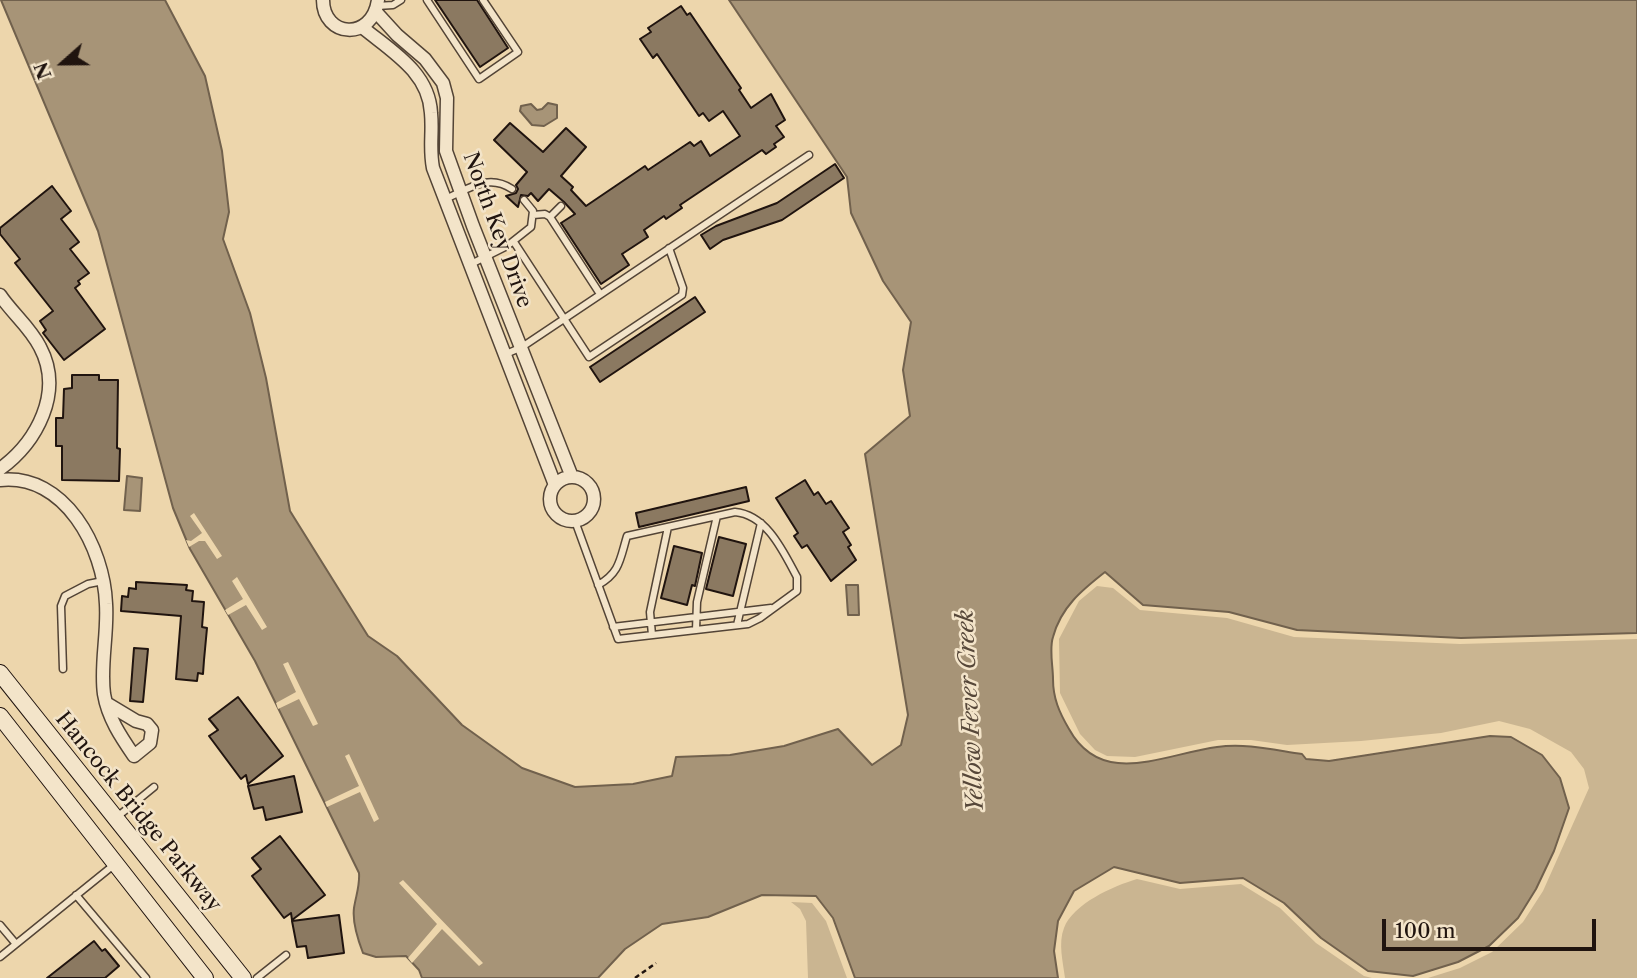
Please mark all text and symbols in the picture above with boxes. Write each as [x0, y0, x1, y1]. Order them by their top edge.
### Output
north arrow [28, 28, 98, 98]
text: N [29, 59, 57, 83]
street label: North Key Drive [457, 149, 537, 311]
water label: Yellow Fever Creek [952, 609, 990, 813]
street label: Hancock Bridge Parkway [50, 707, 226, 917]
scale bar [1385, 904, 1598, 948]
text: 100 m [1395, 918, 1456, 943]

